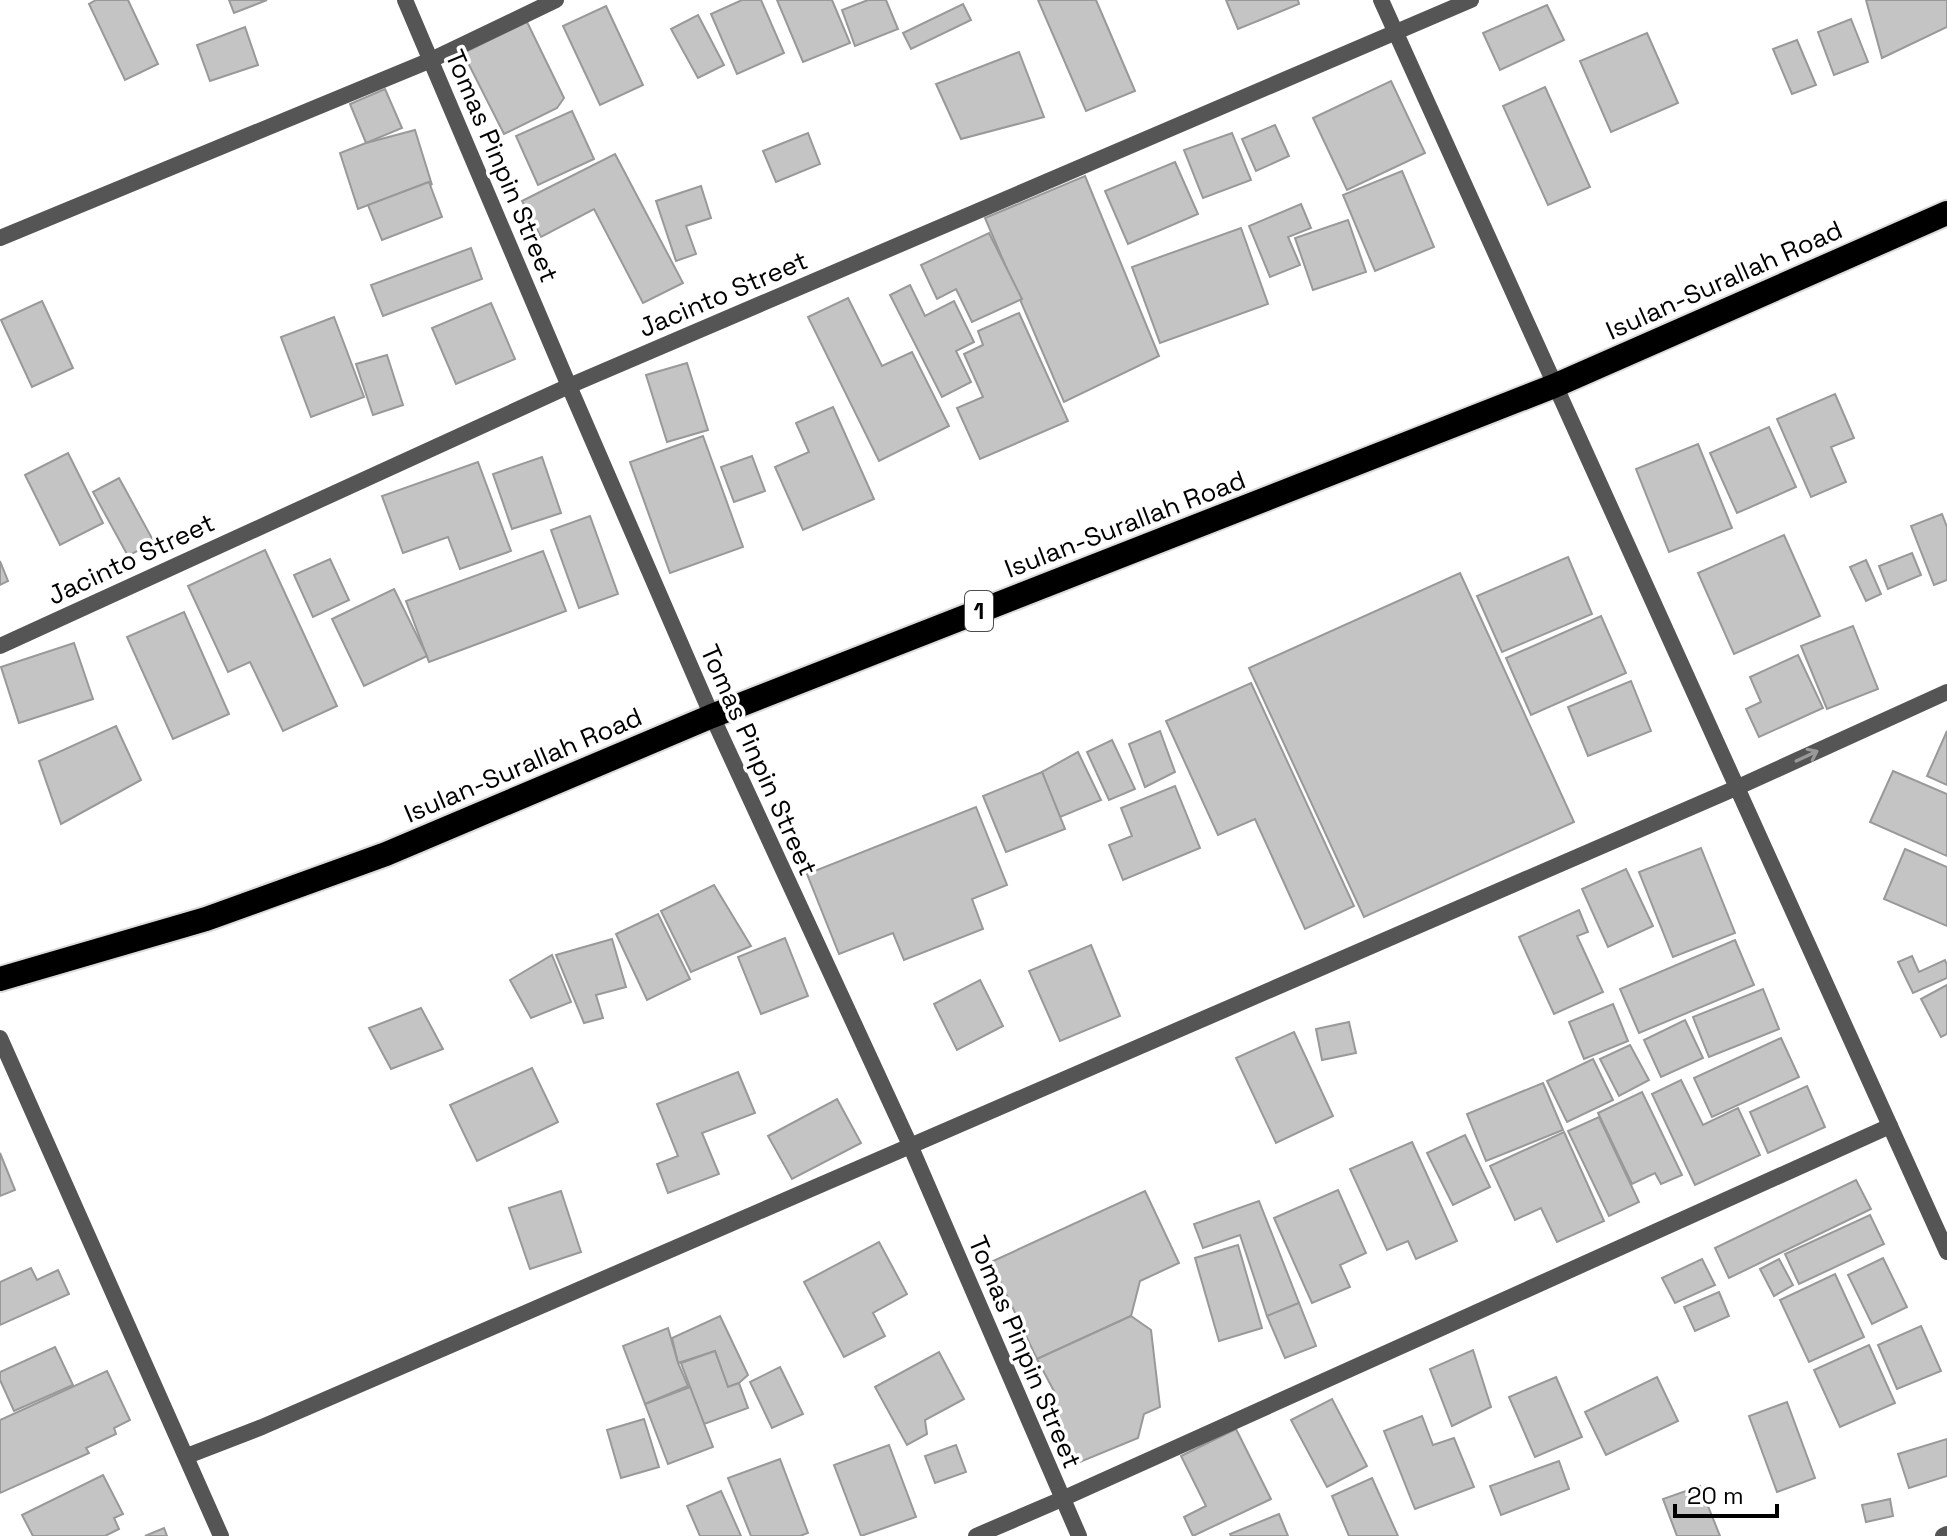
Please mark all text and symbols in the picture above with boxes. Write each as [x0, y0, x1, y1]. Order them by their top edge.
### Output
street label: Tomas Pinpin Street [438, 45, 566, 287]
street label: Isulan-Surallah Road [1600, 213, 1848, 347]
street label: Jacinto Street [633, 243, 813, 345]
street label: Isulan-Surallah Road [1000, 462, 1250, 586]
street label: Jacinto Street [42, 505, 220, 613]
road number: 1 [965, 591, 993, 631]
street label: Tomas Pinpin Street [693, 639, 825, 881]
street label: Isulan-Surallah Road [399, 699, 647, 831]
one-way arrow [1795, 747, 1819, 762]
street label: Tomas Pinpin Street [961, 1231, 1089, 1473]
scale bar [1675, 1468, 1777, 1518]
text: 20 m [1687, 1480, 1744, 1511]

